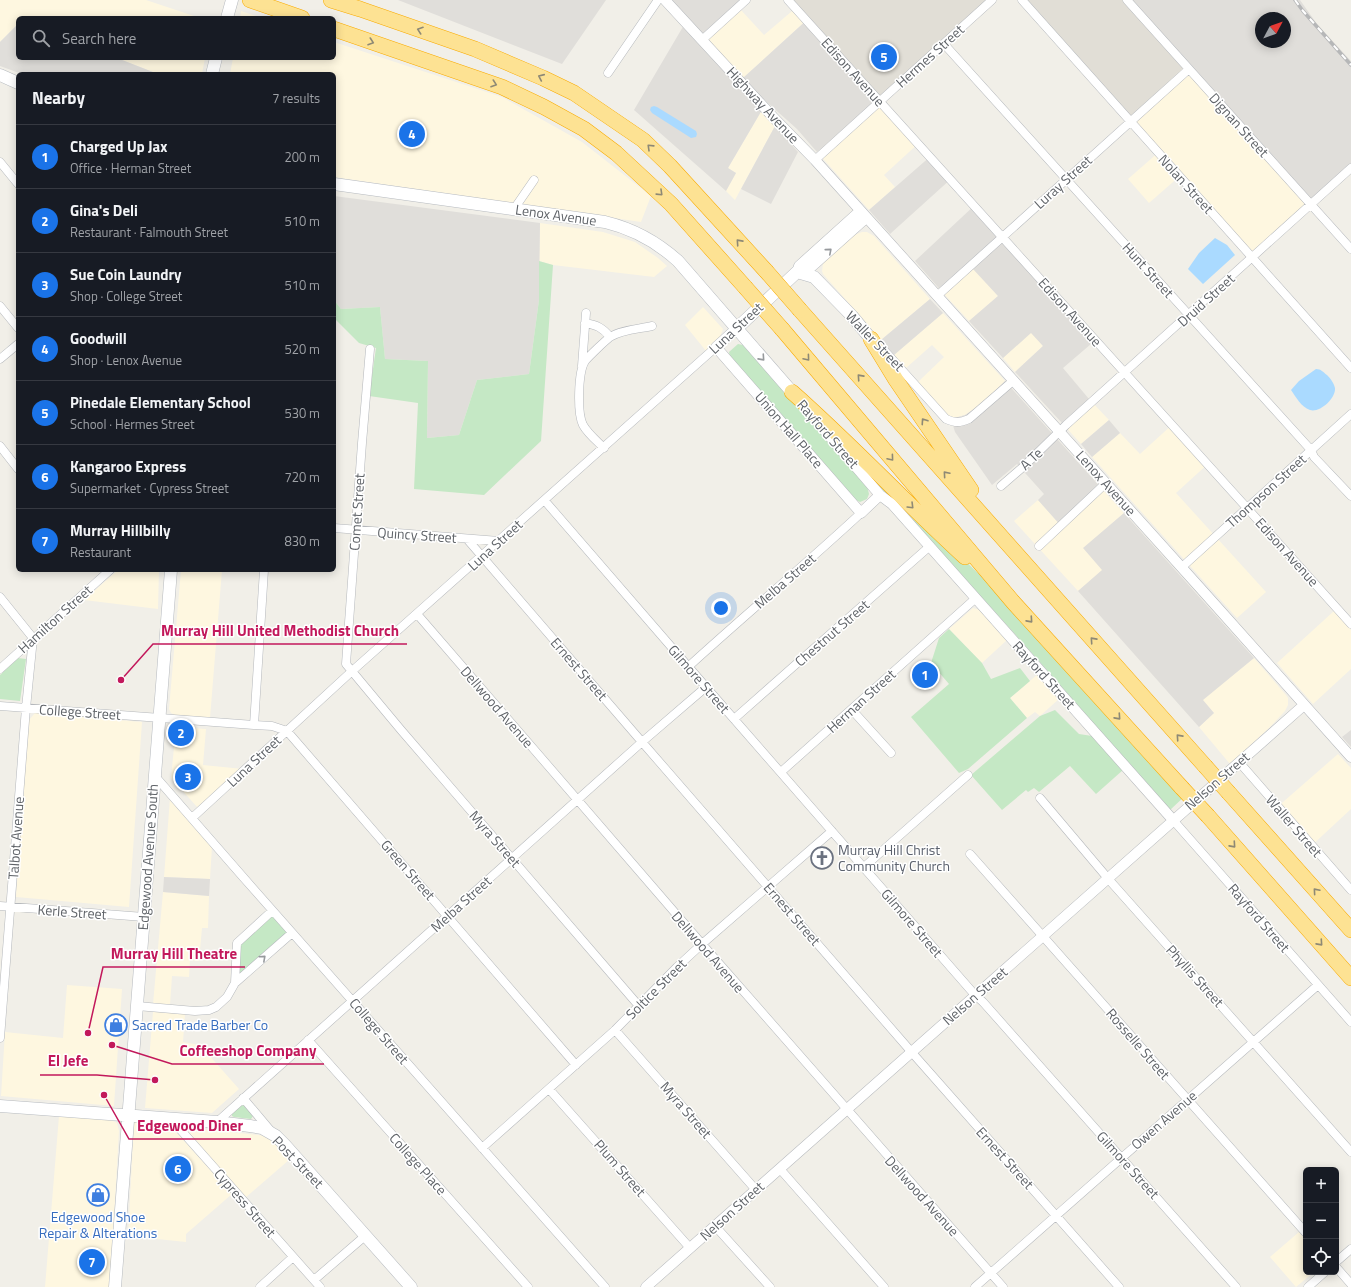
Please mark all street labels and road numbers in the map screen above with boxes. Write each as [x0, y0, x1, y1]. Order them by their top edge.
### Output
street label: Hermes Street [891, 19, 969, 92]
street label: Edison Avenue [817, 33, 890, 111]
street label: Highway Avenue [722, 62, 805, 148]
street label: Dignan Street [1205, 88, 1274, 162]
street label: Nolan Street [1154, 149, 1219, 218]
street label: Luray Street [1029, 150, 1096, 213]
street label: Lenox Avenue [514, 198, 598, 231]
street label: Hunt Street [1118, 237, 1179, 302]
street label: Druid Street [1172, 268, 1239, 331]
street label: Edison Avenue [1034, 273, 1107, 351]
street label: Luna Street [704, 297, 768, 358]
street label: Waller Street [841, 306, 910, 376]
street label: Union Hall Place [750, 387, 829, 473]
street label: Rayford Street [792, 395, 864, 473]
street label: A Te [1015, 443, 1047, 475]
street label: Lenox Avenue [1071, 445, 1141, 520]
street label: Thompson Street [1221, 449, 1311, 533]
street label: Comet Street [343, 472, 370, 551]
street label: Edison Avenue [1251, 513, 1324, 591]
street label: Luna Street [462, 514, 527, 575]
street label: Quincy Street [377, 521, 457, 548]
street label: Melba Street [749, 548, 820, 613]
street label: Hamilton Street [13, 579, 96, 658]
street label: Chestnut Street [790, 594, 874, 671]
street label: Ernest Street [546, 632, 613, 705]
street label: Rayford Street [1008, 636, 1081, 714]
street label: Gilmore Street [664, 640, 735, 718]
street label: Dellwood Avenue [456, 661, 539, 752]
street label: Herman Street [821, 664, 900, 737]
street label: College Street [38, 698, 122, 725]
street label: Luna Street [222, 730, 286, 791]
street label: Nelson Street [1179, 746, 1254, 815]
street label: Edgewood Avenue South [132, 783, 163, 931]
street label: Waller Street [1261, 790, 1328, 862]
street label: Talbot Avenue [2, 796, 29, 880]
street label: Myra Street [465, 806, 526, 872]
street label: Green Street [376, 835, 441, 905]
street label: Melba Street [426, 870, 496, 937]
street label: Ernest Street [759, 877, 826, 950]
street label: Rayford Street [1223, 879, 1295, 957]
street label: Gilmore Street [877, 884, 948, 962]
street label: Kerle Street [37, 899, 107, 924]
street label: Dellwood Avenue [667, 906, 750, 997]
street label: Phyllis Street [1162, 940, 1229, 1012]
street label: Soltice Street [620, 953, 691, 1024]
street label: Nelson Street [937, 961, 1012, 1030]
street label: College Street [345, 993, 414, 1069]
street label: Rosselle Street [1101, 1003, 1175, 1084]
street label: Myra Street [656, 1077, 717, 1143]
street label: Owen Avenue [1126, 1085, 1201, 1154]
street label: Ernest Street [972, 1122, 1039, 1194]
street label: Gilmore Street [1092, 1126, 1165, 1203]
street label: College Place [385, 1128, 452, 1199]
street label: Post Street [268, 1131, 329, 1193]
street label: Plum Street [590, 1134, 651, 1201]
street label: Dellwood Avenue [880, 1151, 964, 1241]
street label: Cypress Street [209, 1164, 281, 1242]
street label: Nelson Street [695, 1176, 769, 1245]

